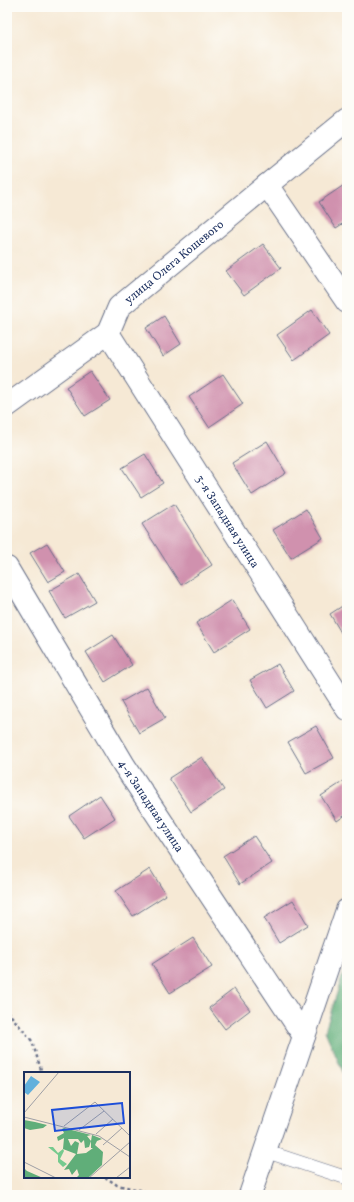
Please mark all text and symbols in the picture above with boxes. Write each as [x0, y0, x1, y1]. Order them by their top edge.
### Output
street label: улица Олега Кошевого [121, 217, 228, 308]
street label: 3-я Западная улица [191, 472, 262, 571]
street label: 4-я Западная улица [114, 757, 187, 856]
inset map [24, 1072, 130, 1178]

